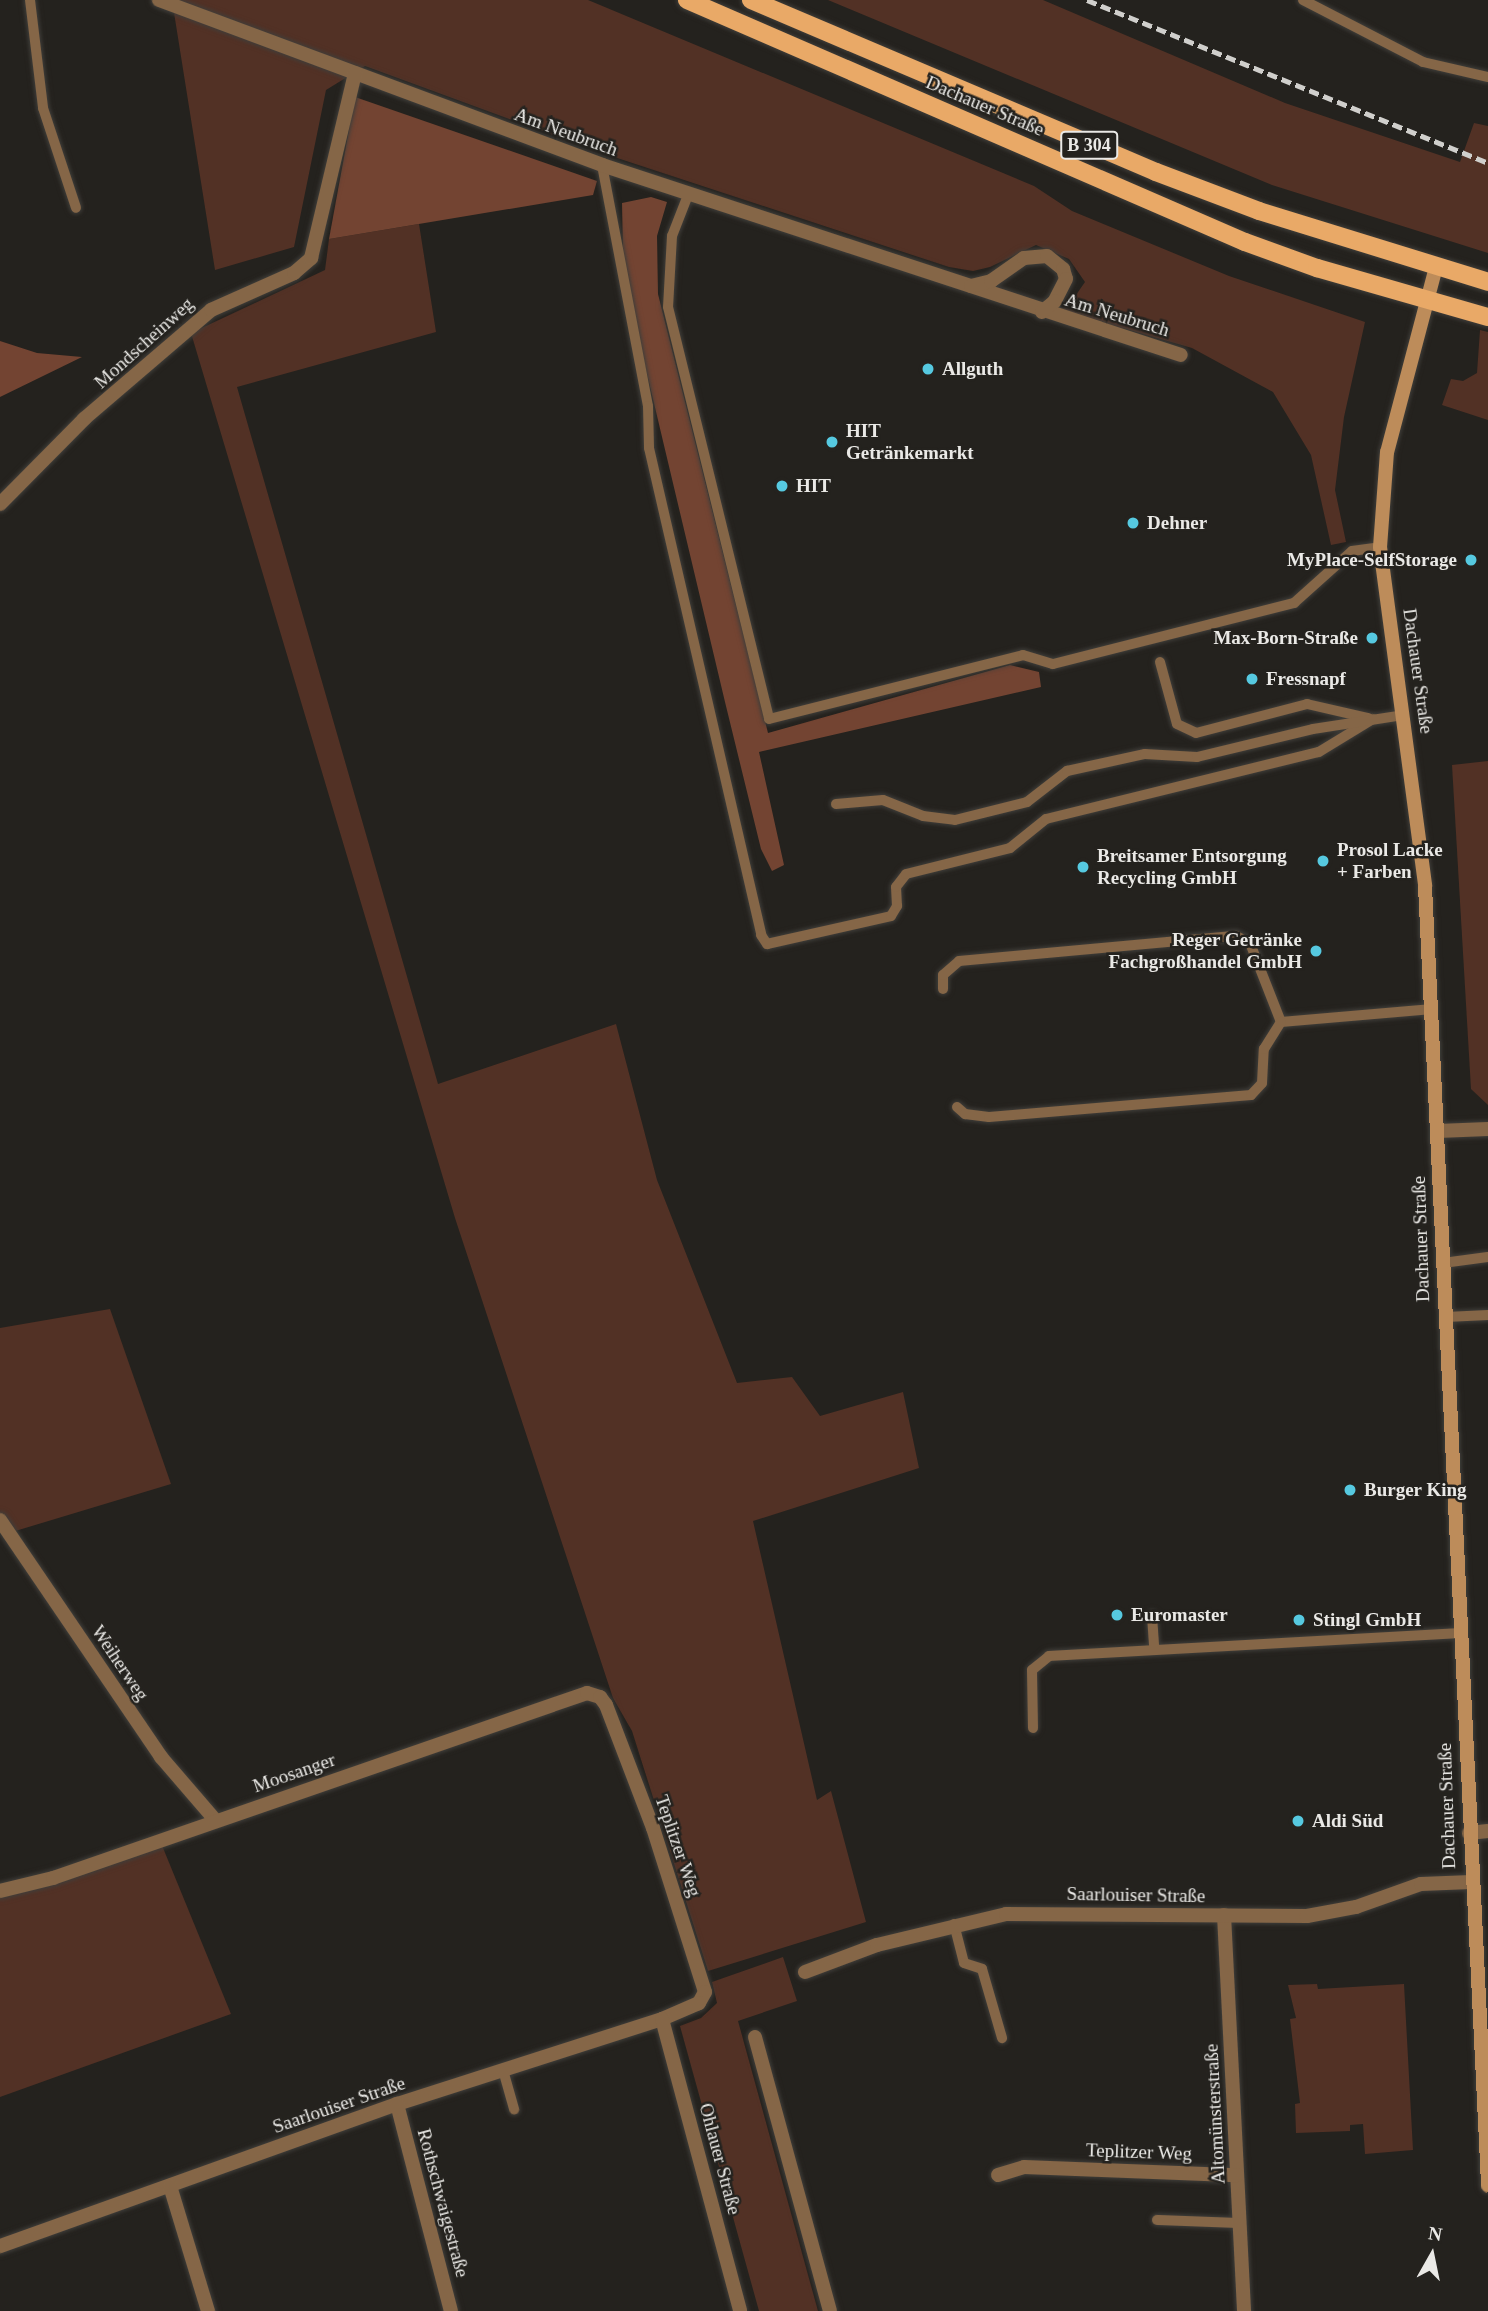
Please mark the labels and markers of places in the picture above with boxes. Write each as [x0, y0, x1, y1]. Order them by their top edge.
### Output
place label: Allguth [942, 358, 1003, 380]
marker: Allguth [920, 361, 936, 377]
place label: HIT Getränkemarkt [846, 420, 974, 464]
marker: HIT Getränkemarkt [824, 434, 840, 450]
place label: HIT [796, 475, 831, 497]
marker: HIT [774, 478, 790, 494]
place label: Dehner [1147, 512, 1207, 534]
marker: Dehner [1125, 515, 1141, 531]
place label: MyPlace-SelfStorage [1287, 549, 1457, 571]
marker: MyPlace-SelfStorage [1463, 552, 1479, 568]
place label: Max-Born-Straße [1213, 627, 1358, 649]
marker: Max-Born-Straße [1364, 630, 1380, 646]
place label: Fressnapf [1266, 668, 1346, 690]
marker: Fressnapf [1244, 671, 1260, 687]
place label: Prosol Lacke + Farben [1337, 839, 1443, 883]
place label: Breitsamer Entsorgung Recycling GmbH [1097, 845, 1287, 889]
marker: Prosol Lacke + Farben [1315, 853, 1331, 869]
marker: Breitsamer Entsorgung Recycling GmbH [1075, 859, 1091, 875]
place label: Reger Getränke Fachgroßhandel GmbH [1109, 929, 1302, 973]
marker: Reger Getränke Fachgroßhandel GmbH [1308, 943, 1324, 959]
place label: Burger King [1364, 1479, 1467, 1501]
marker: Burger King [1342, 1482, 1358, 1498]
place label: Euromaster [1131, 1604, 1228, 1626]
marker: Euromaster [1109, 1607, 1125, 1623]
place label: Stingl GmbH [1313, 1609, 1421, 1631]
marker: Stingl GmbH [1291, 1612, 1307, 1628]
place label: Aldi Süd [1312, 1810, 1383, 1832]
marker: Aldi Süd [1290, 1813, 1306, 1829]

